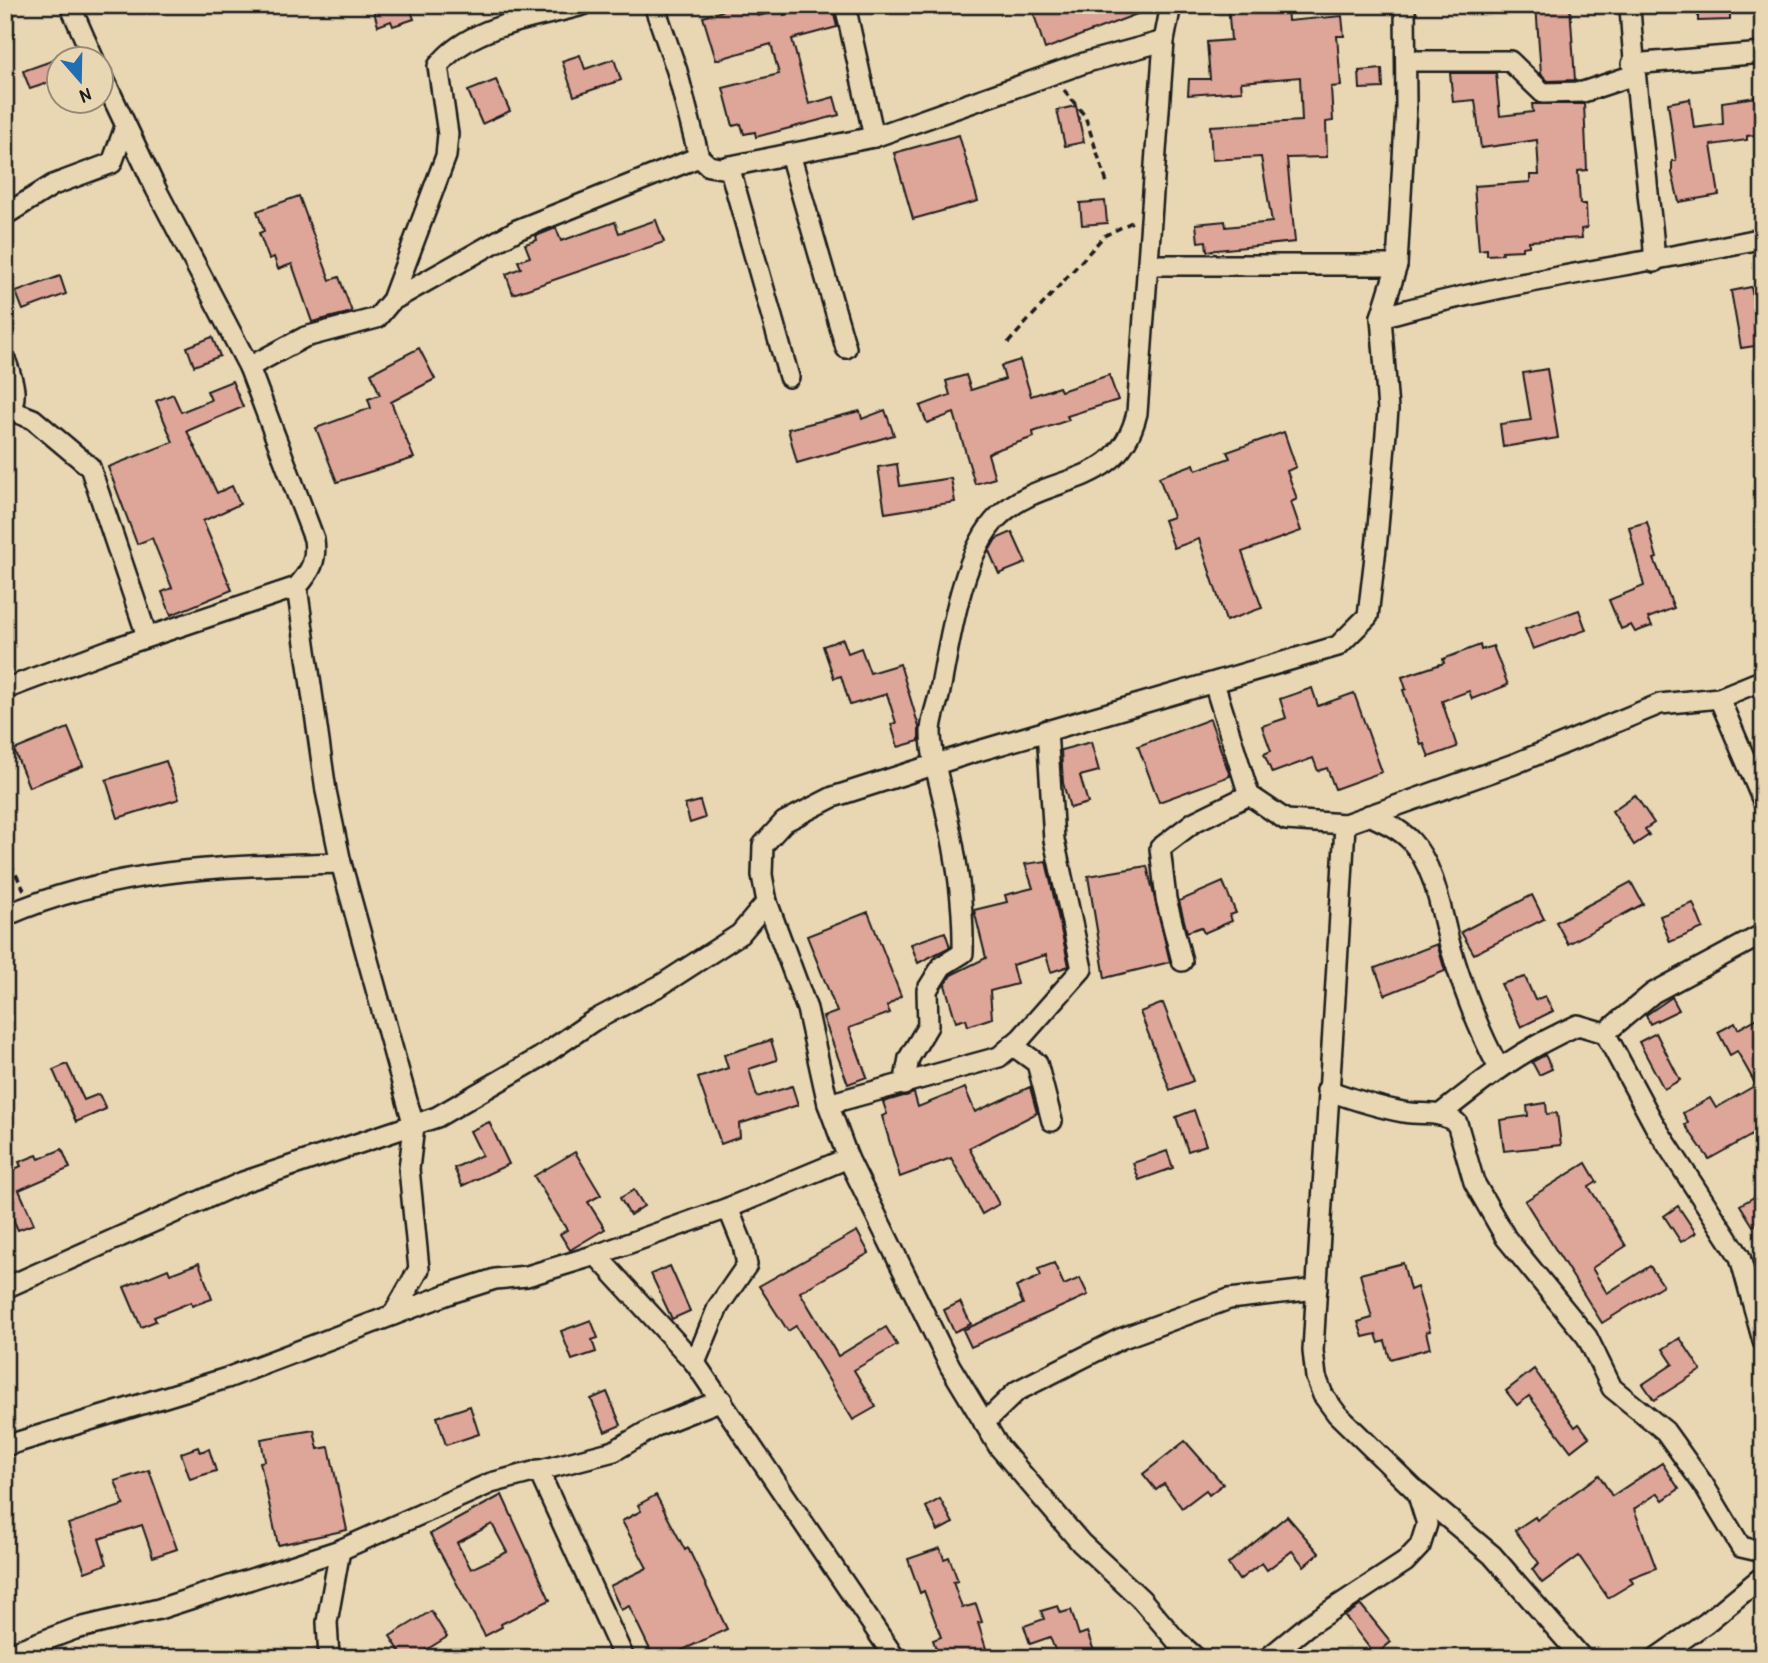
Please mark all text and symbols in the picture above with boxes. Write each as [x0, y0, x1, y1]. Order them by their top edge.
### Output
north arrow [46, 46, 116, 116]
text: N [77, 82, 95, 110]

